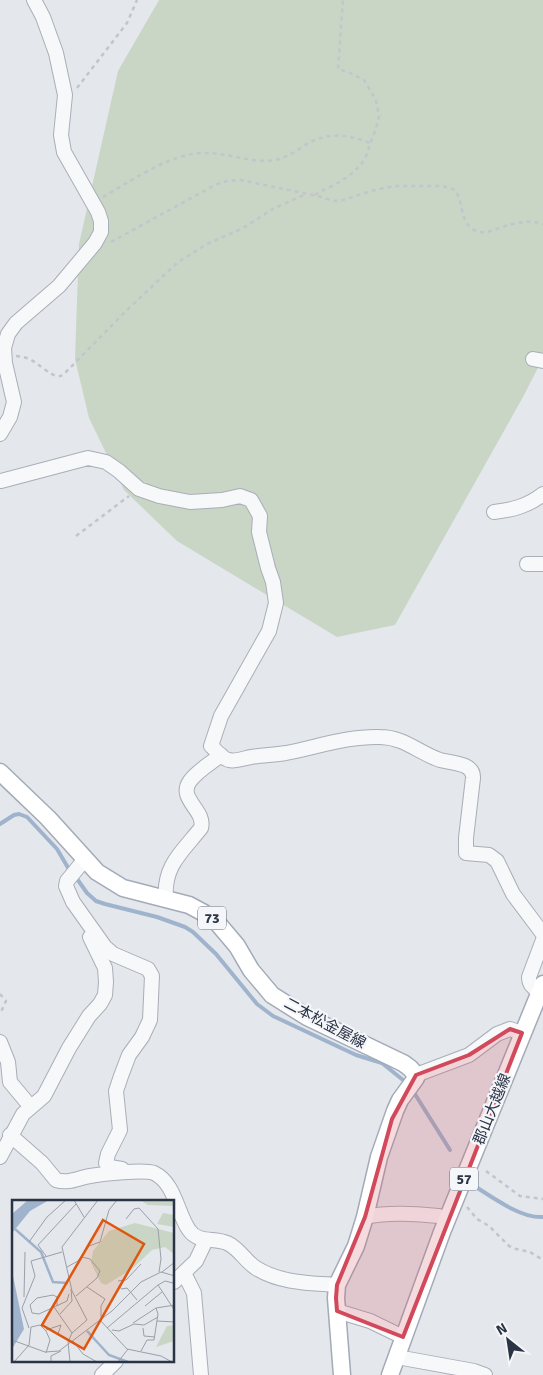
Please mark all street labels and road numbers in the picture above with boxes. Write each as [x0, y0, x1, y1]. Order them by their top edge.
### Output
road number: 73 [198, 906, 226, 930]
street label: 二本松金屋線 [281, 994, 369, 1052]
street label: 郡山大越線 [470, 1071, 514, 1147]
road number: 57 [450, 1168, 478, 1190]

